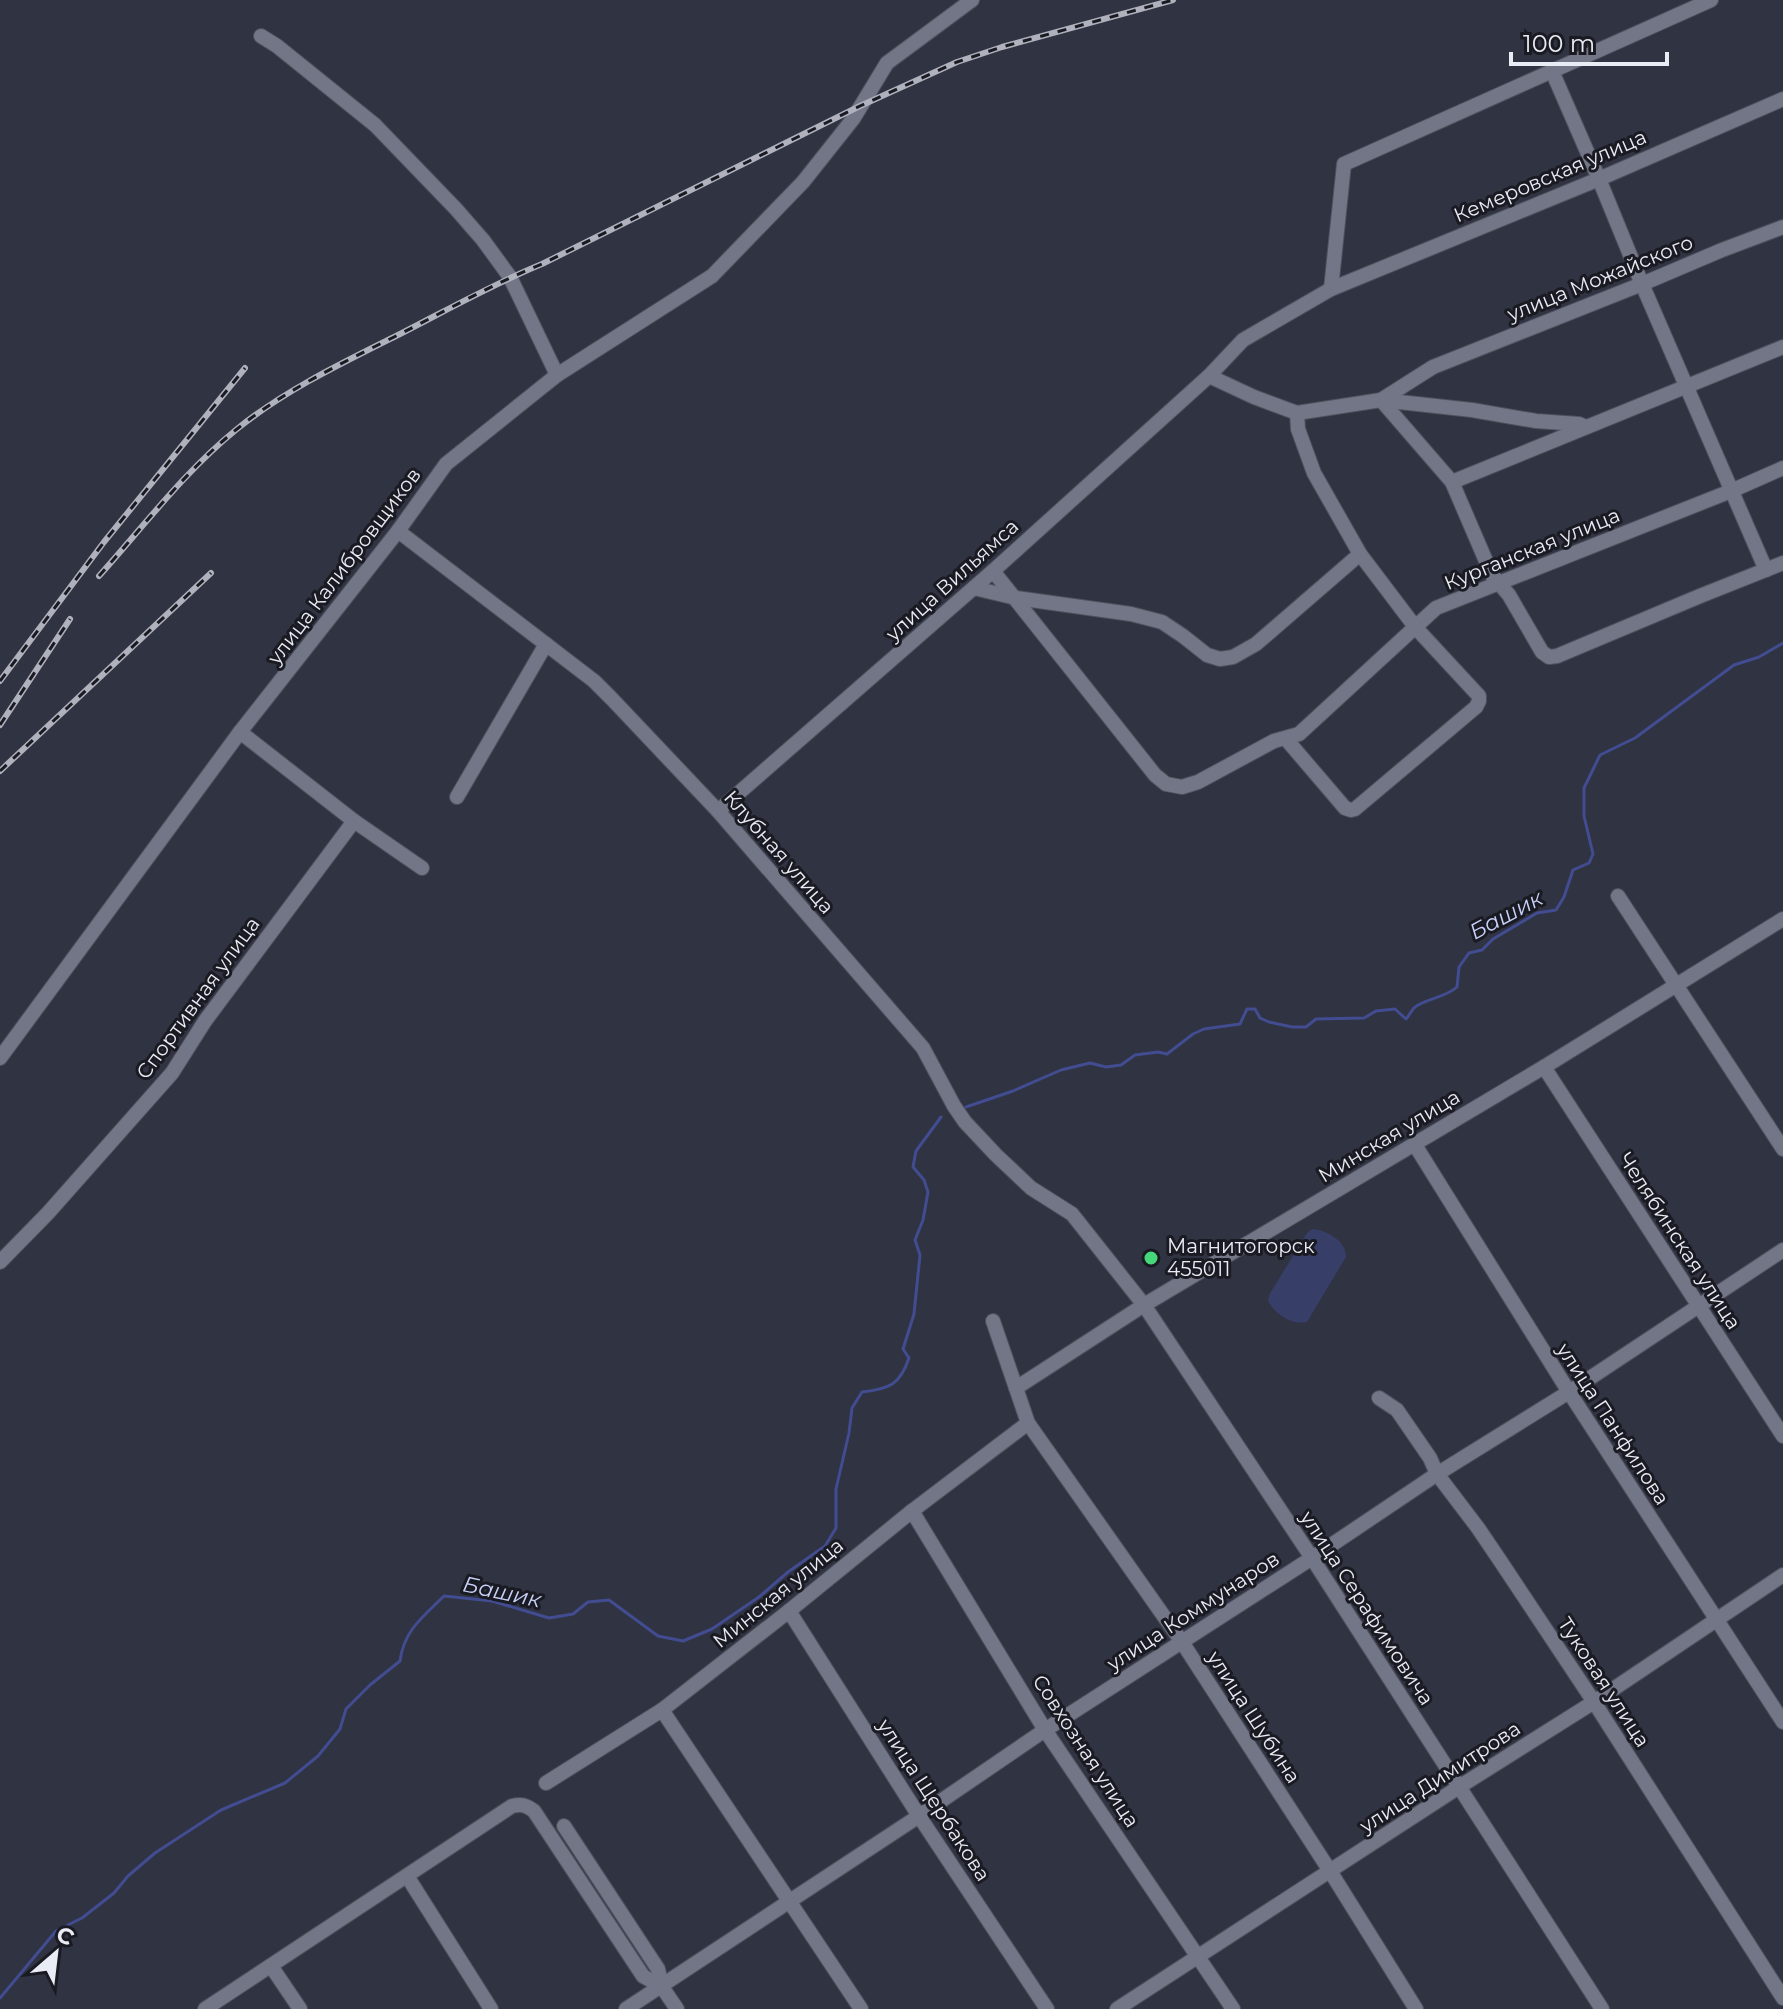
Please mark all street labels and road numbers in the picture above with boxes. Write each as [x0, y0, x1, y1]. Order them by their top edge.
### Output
street label: Кемеровская улица [1450, 125, 1650, 227]
street label: улица Можайского [1503, 230, 1696, 327]
street label: улица Калибровщиков [262, 463, 426, 670]
street label: Курганская улица [1441, 503, 1623, 595]
street label: улица Вильямса [880, 514, 1023, 647]
street label: Клубная улица [719, 785, 839, 919]
street label: Спортивная улица [131, 912, 265, 1084]
street label: Минская улица [1314, 1084, 1464, 1188]
street label: Челябинская улица [1614, 1148, 1746, 1334]
street label: улица Панфилова [1551, 1338, 1674, 1509]
street label: улица Серафимовича [1295, 1506, 1439, 1710]
street label: Минская улица [708, 1533, 848, 1653]
street label: улица Коммунаров [1102, 1546, 1284, 1676]
street label: Туковая улица [1553, 1613, 1655, 1751]
street label: улица Шубина [1202, 1646, 1306, 1788]
street label: Совхозная улица [1028, 1670, 1144, 1832]
street label: улица Щербакова [872, 1714, 995, 1886]
street label: улица Димитрова [1354, 1716, 1525, 1838]

